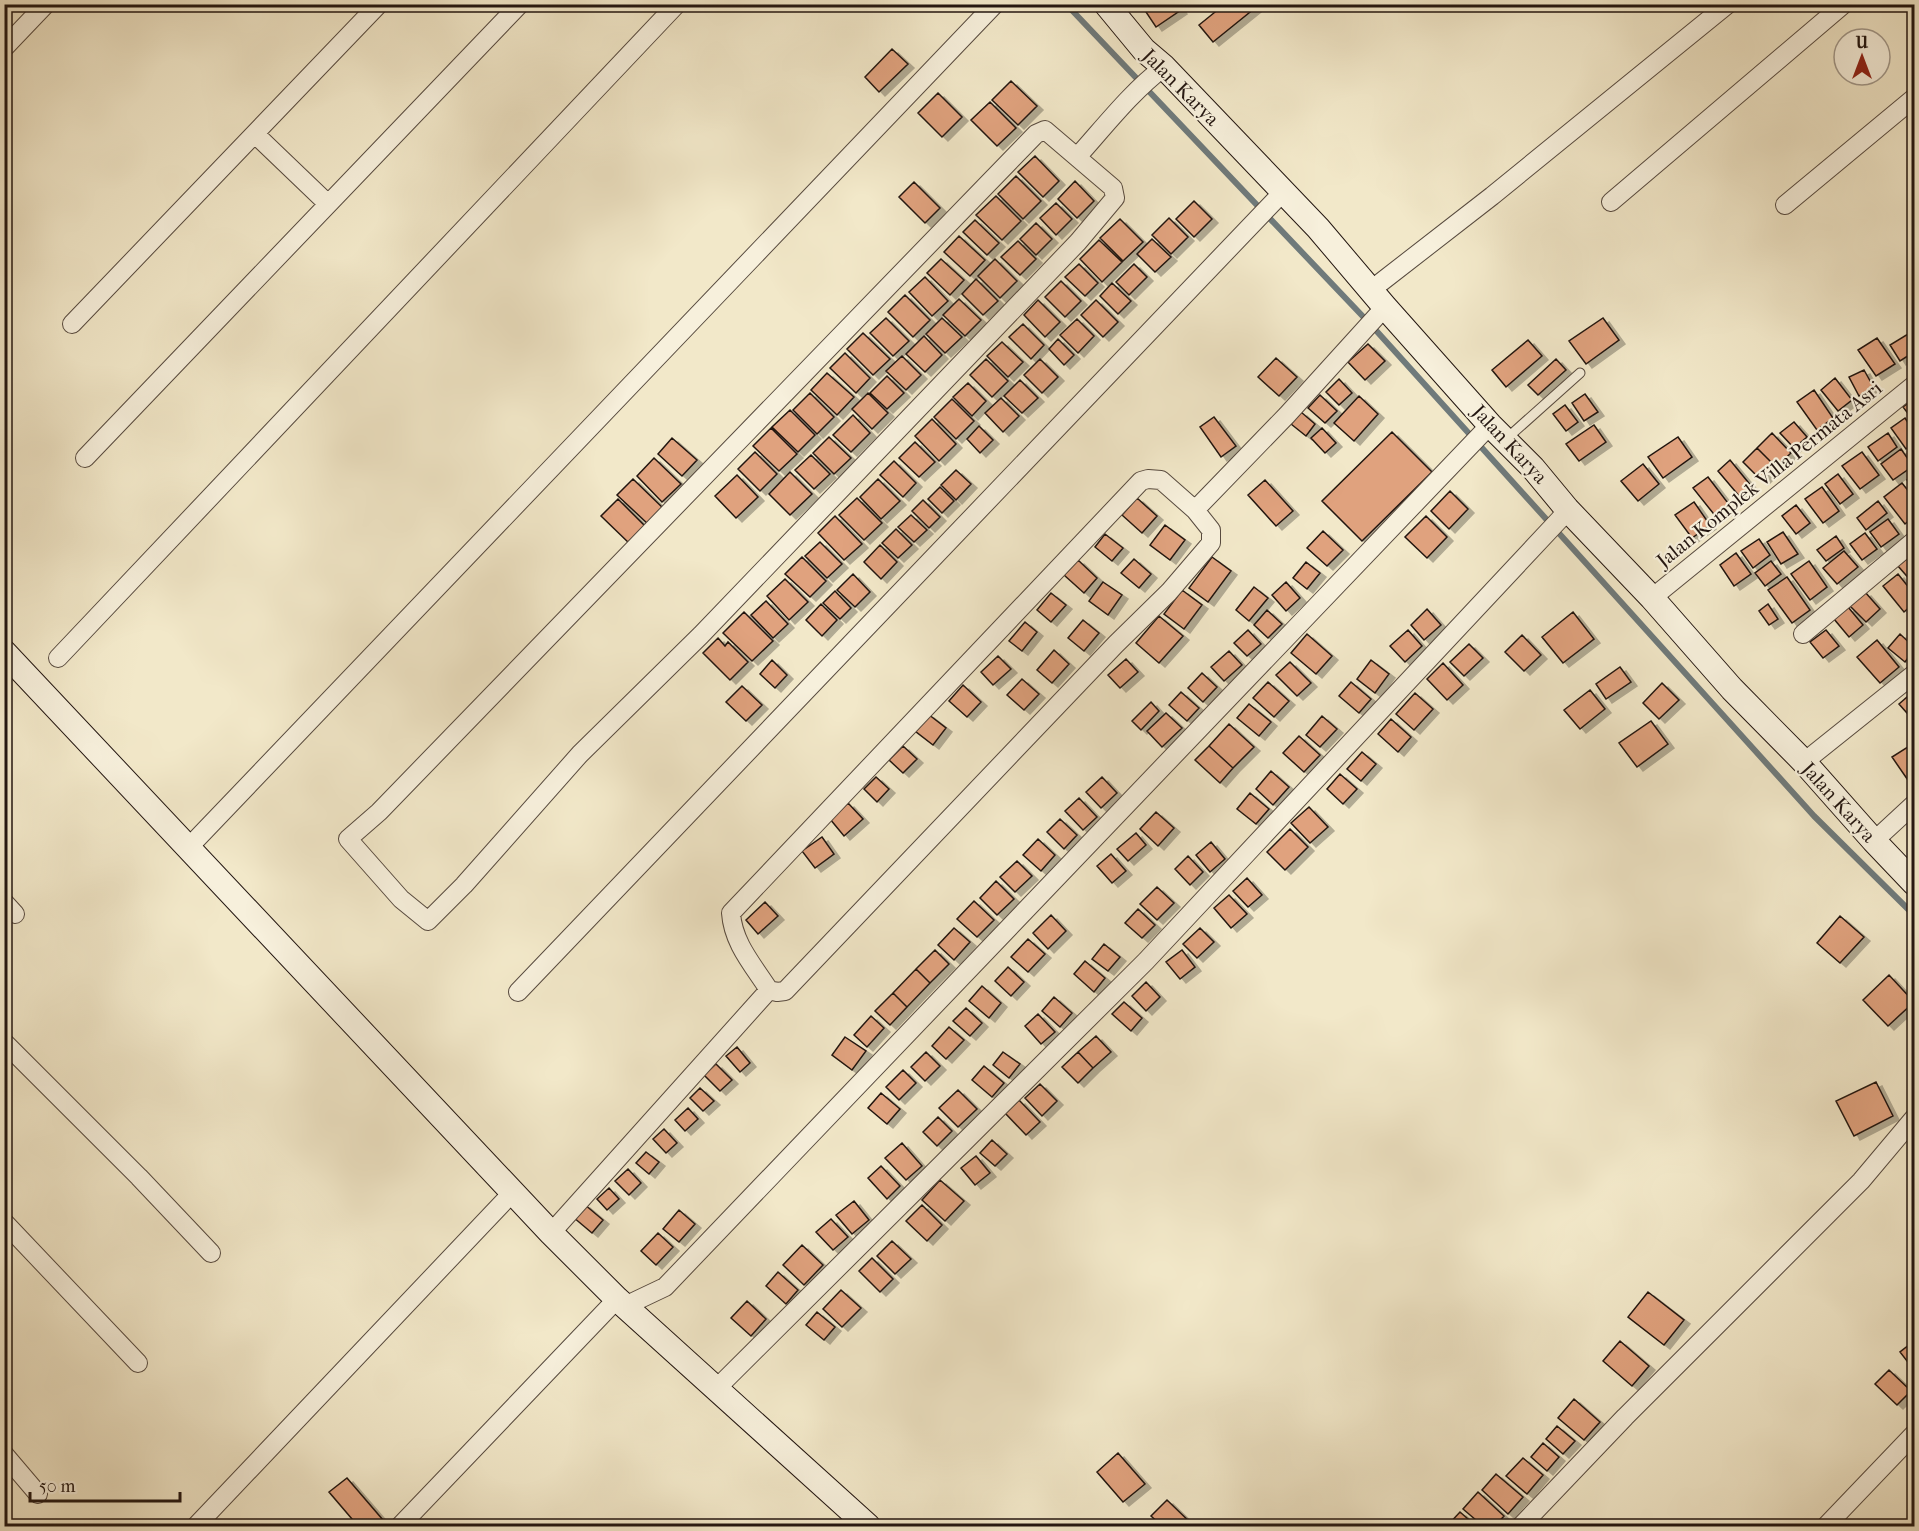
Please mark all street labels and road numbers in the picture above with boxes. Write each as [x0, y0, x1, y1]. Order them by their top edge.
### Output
street label: Jalan Karya [1136, 43, 1224, 131]
street label: Jalan Komplek Villa Permata Asri [1650, 376, 1887, 574]
street label: Jalan Karya [1466, 399, 1552, 489]
street label: Jalan Karya [1796, 756, 1881, 847]

